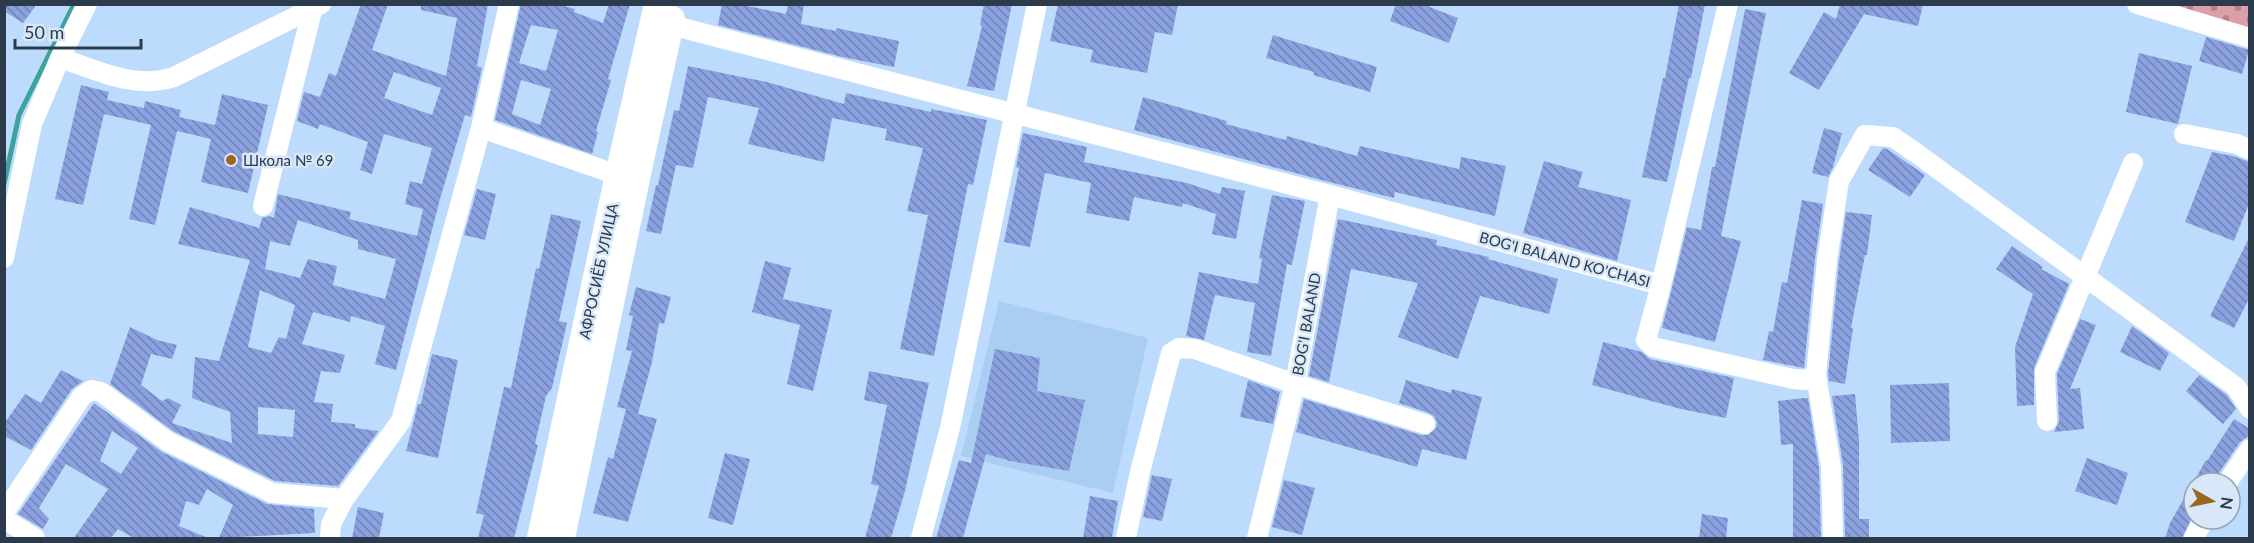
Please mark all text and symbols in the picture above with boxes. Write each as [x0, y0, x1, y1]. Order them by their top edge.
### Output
scale bar [15, 12, 141, 50]
text: 50 m [24, 21, 64, 43]
place label: Школа № 69 [243, 151, 333, 169]
marker: Школа № 69 [224, 153, 238, 167]
street label: АФРОСИЁБ УЛИЦА [575, 201, 621, 341]
street label: BOG'I BALAND KO'CHASI [1477, 227, 1653, 291]
street label: BOG'I BALAND [1288, 271, 1324, 377]
north arrow [2182, 471, 2242, 531]
text: N [2217, 496, 2238, 511]

